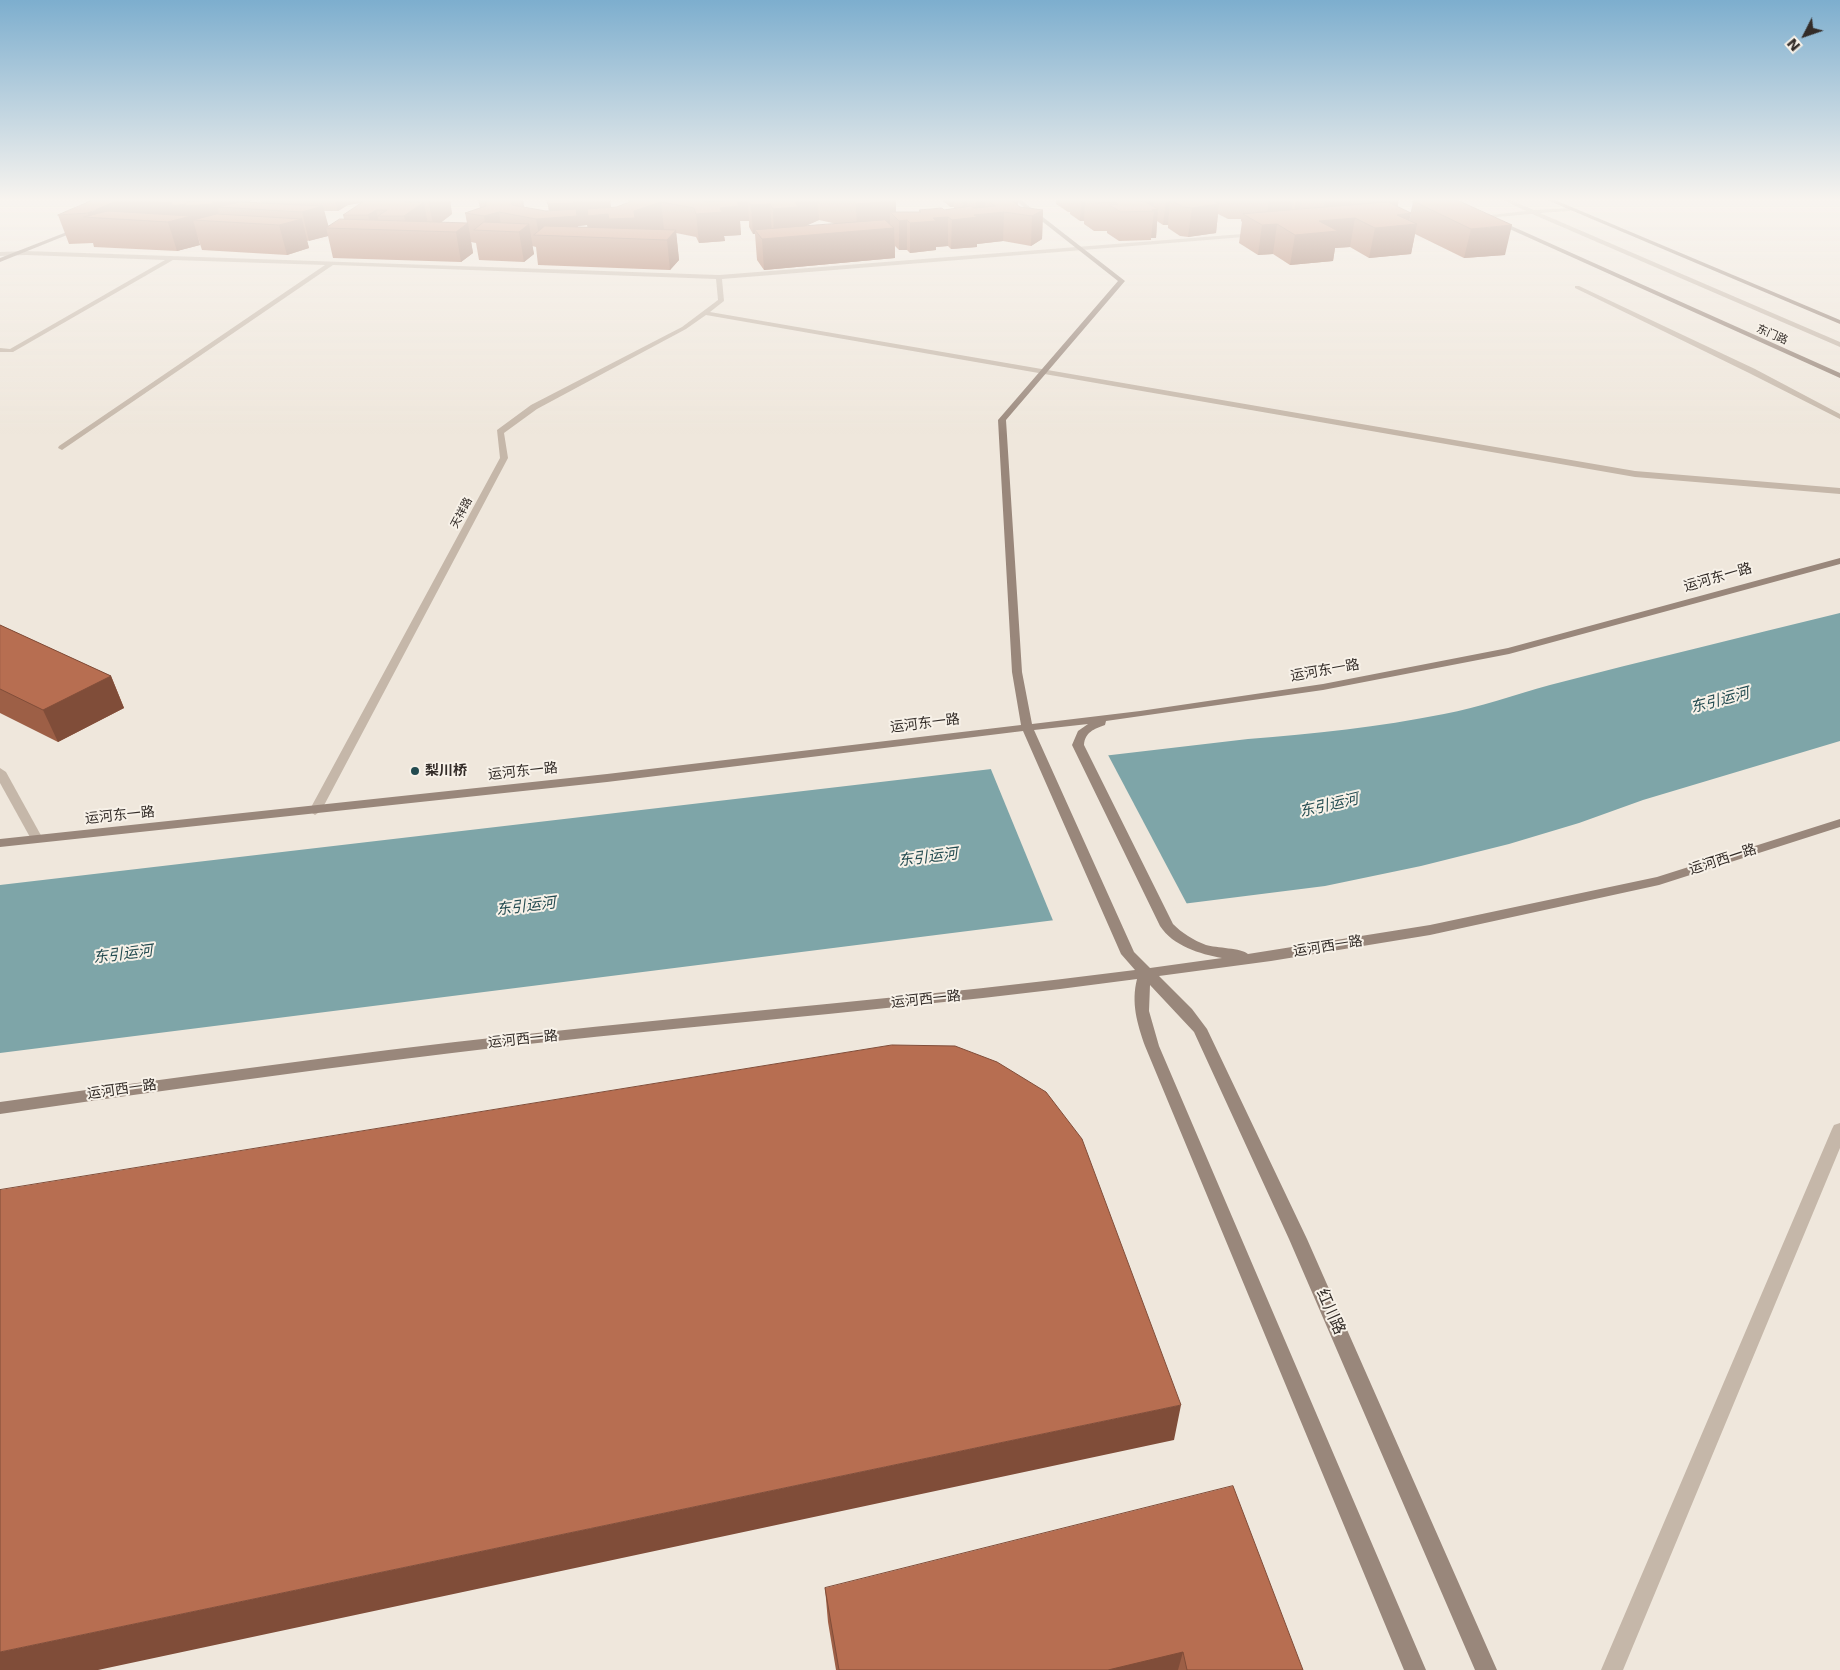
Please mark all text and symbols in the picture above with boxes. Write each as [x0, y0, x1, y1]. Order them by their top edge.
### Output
north arrow [1780, 10, 1830, 60]
text: N [1784, 35, 1804, 55]
street label: 东门路 [1754, 322, 1790, 348]
street label: 天祥路 [448, 495, 476, 531]
street label: 运河东一路 [1682, 560, 1754, 596]
street label: 运河东一路 [1289, 657, 1361, 685]
water label: 东引运河 [1689, 685, 1751, 717]
street label: 运河东一路 [889, 711, 961, 737]
street label: 运河东一路 [487, 760, 559, 784]
place label: 梨川桥 [425, 763, 467, 779]
marker: 梨川桥 [409, 765, 421, 777]
water label: 东引运河 [1298, 790, 1360, 822]
street label: 运河东一路 [84, 804, 156, 828]
street label: 运河西一路 [1687, 841, 1759, 879]
water label: 东引运河 [897, 845, 959, 871]
water label: 东引运河 [495, 894, 557, 920]
street label: 运河西一路 [1292, 933, 1364, 961]
water label: 东引运河 [92, 942, 154, 968]
street label: 运河西一路 [890, 988, 962, 1012]
street label: 运河西一路 [487, 1028, 559, 1052]
street label: 运河西一路 [86, 1077, 158, 1103]
street label: 红川路 [1311, 1286, 1349, 1338]

